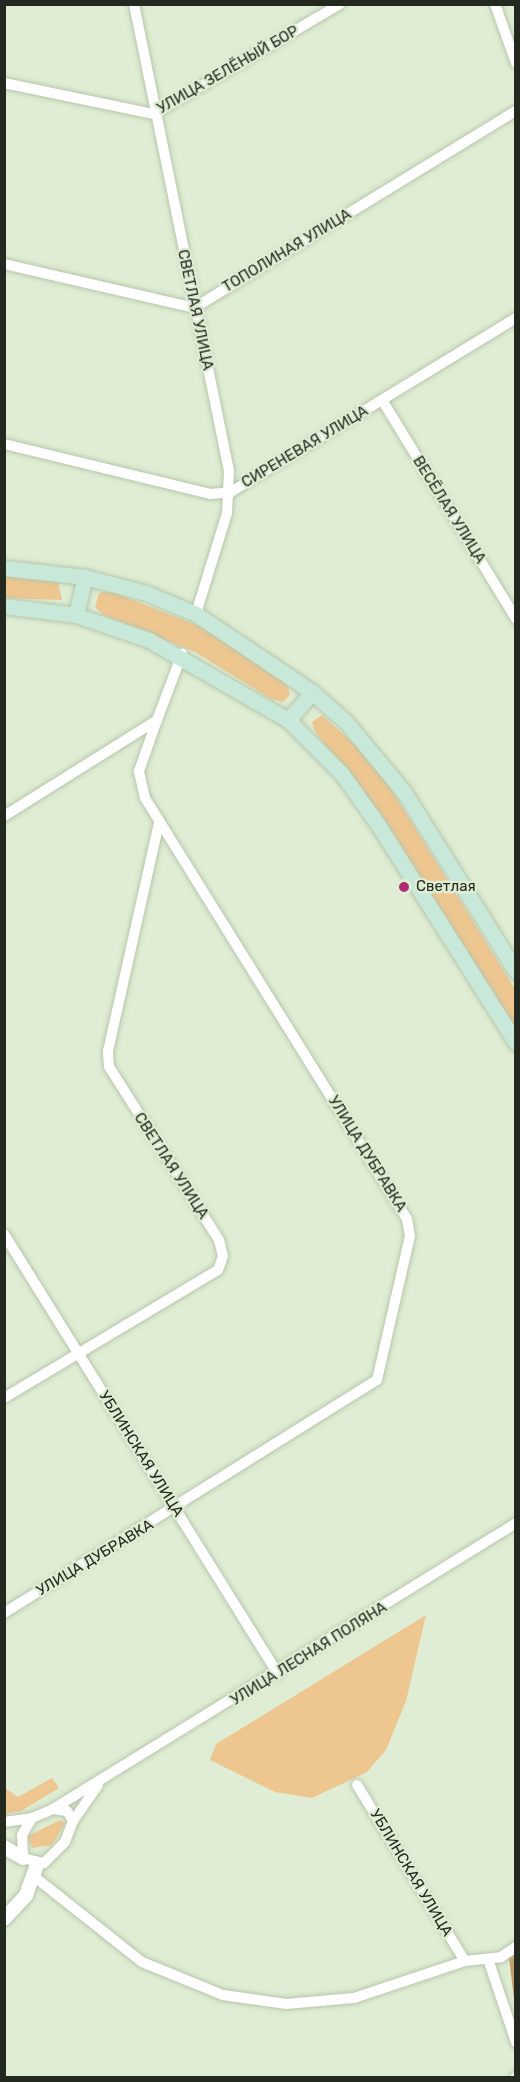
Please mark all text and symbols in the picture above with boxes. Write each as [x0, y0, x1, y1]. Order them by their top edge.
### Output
street label: УЛИЦА ЗЕЛЁНЫЙ БОР [154, 22, 302, 118]
street label: ТОПОЛИНАЯ УЛИЦА [219, 205, 355, 297]
street label: СВЕТЛАЯ УЛИЦА [173, 248, 217, 372]
street label: СИРЕНЕВАЯ УЛИЦА [238, 402, 372, 492]
street label: ВЕСЁЛАЯ УЛИЦА [409, 453, 489, 567]
place label: Светлая [416, 878, 476, 896]
marker: Светлая [397, 880, 411, 894]
street label: УЛИЦА ДУБРАВКА [324, 1093, 410, 1215]
street label: СВЕТЛАЯ УЛИЦА [130, 1109, 212, 1223]
street label: УБЛИНСКАЯ УЛИЦА [95, 1388, 187, 1520]
street label: УЛИЦА ДУБРАВКА [33, 1516, 157, 1600]
street label: УЛИЦА ЛЕСНАЯ ПОЛЯНА [228, 1599, 390, 1709]
street label: УБЛИНСКАЯ УЛИЦА [366, 1806, 456, 1940]

